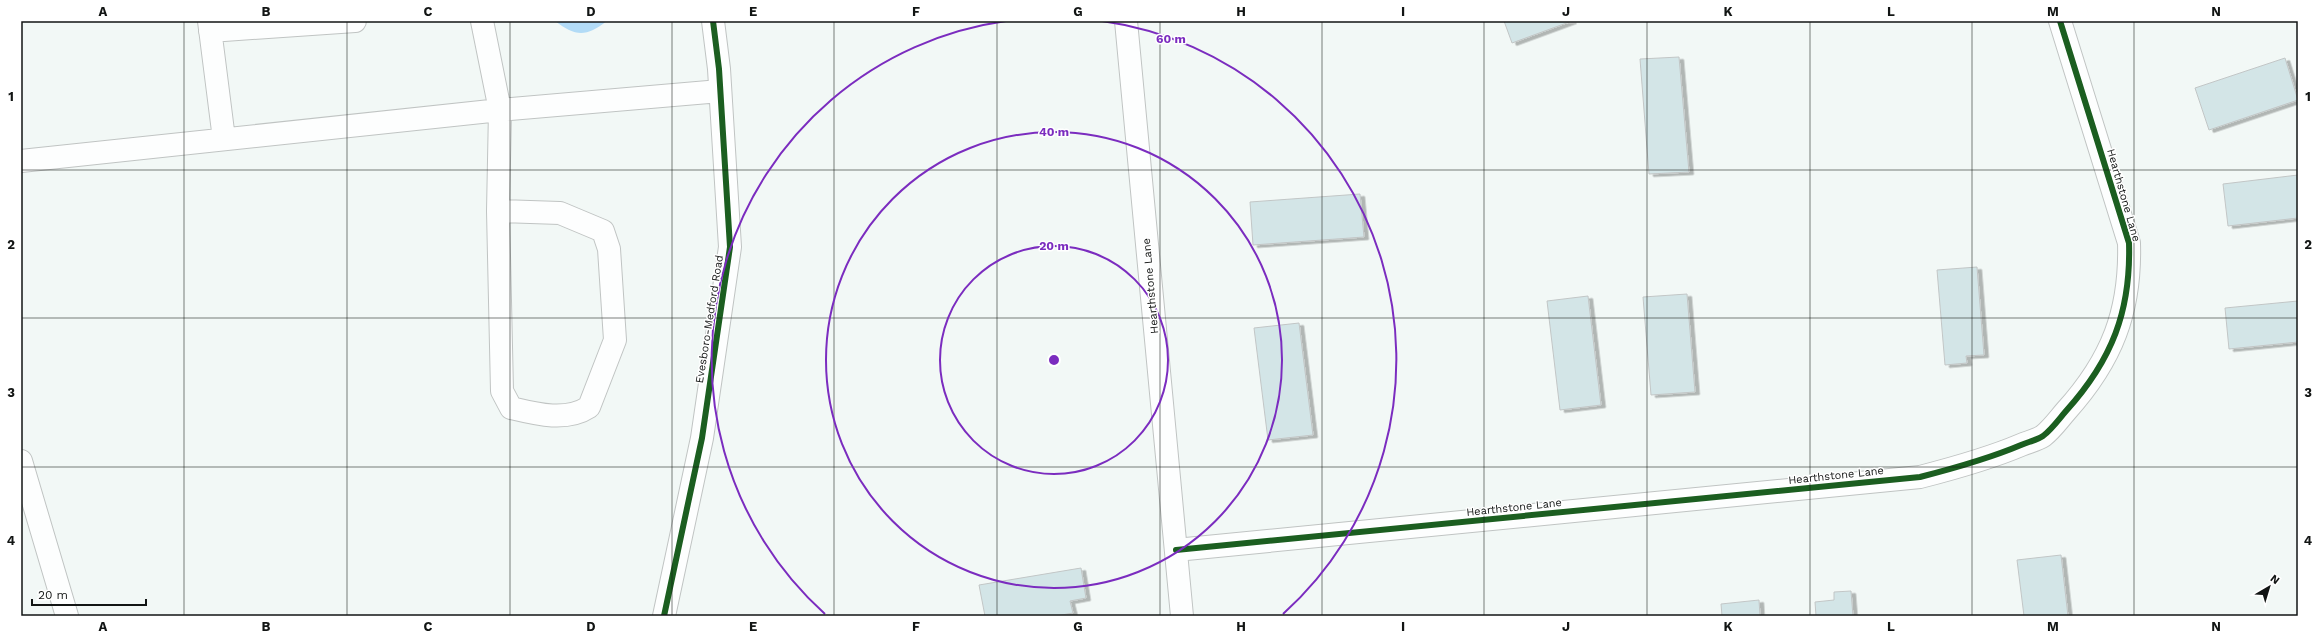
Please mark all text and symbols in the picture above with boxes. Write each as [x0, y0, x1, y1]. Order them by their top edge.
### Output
text: A [99, 4, 108, 19]
text: B [262, 4, 271, 19]
text: C [424, 4, 433, 19]
text: D [586, 4, 596, 19]
text: E [749, 4, 757, 19]
text: F [912, 4, 920, 19]
text: G [1073, 4, 1083, 19]
text: H [1236, 4, 1246, 19]
text: I [1401, 4, 1405, 19]
text: J [1562, 4, 1570, 19]
text: K [1723, 4, 1733, 19]
text: L [1887, 4, 1895, 19]
text: M [2047, 4, 2059, 19]
text: N [2211, 4, 2221, 19]
text: 60 m [1156, 32, 1186, 46]
text: 1 [8, 89, 14, 104]
text: 1 [2305, 89, 2311, 104]
text: 40 m [1039, 125, 1069, 139]
street label: Hearthstone Lane [2104, 147, 2143, 243]
text: 2 [7, 237, 15, 252]
text: 2 [2304, 237, 2312, 252]
street label: Hearthstone Lane [1140, 238, 1161, 334]
text: 20 m [1039, 239, 1069, 253]
street label: Evesboro-Medford Road [693, 254, 726, 384]
centre of rings [1047, 353, 1061, 367]
text: 3 [7, 385, 15, 400]
text: 3 [2304, 385, 2312, 400]
street label: Hearthstone Lane [1788, 464, 1884, 487]
street label: Hearthstone Lane [1466, 496, 1562, 519]
text: 4 [7, 533, 16, 548]
text: 4 [2304, 533, 2313, 548]
north arrow [2249, 567, 2289, 607]
text: N [2268, 572, 2282, 587]
scale bar [32, 581, 146, 607]
text: 20 m [38, 588, 68, 602]
text: A [99, 619, 108, 634]
text: B [262, 619, 271, 634]
text: C [424, 619, 433, 634]
text: D [586, 619, 596, 634]
text: E [749, 619, 757, 634]
text: F [912, 619, 920, 634]
text: G [1073, 619, 1083, 634]
text: H [1236, 619, 1246, 634]
text: I [1401, 619, 1405, 634]
text: J [1562, 619, 1570, 634]
text: K [1723, 619, 1733, 634]
text: L [1887, 619, 1895, 634]
text: M [2047, 619, 2059, 634]
text: N [2211, 619, 2221, 634]

